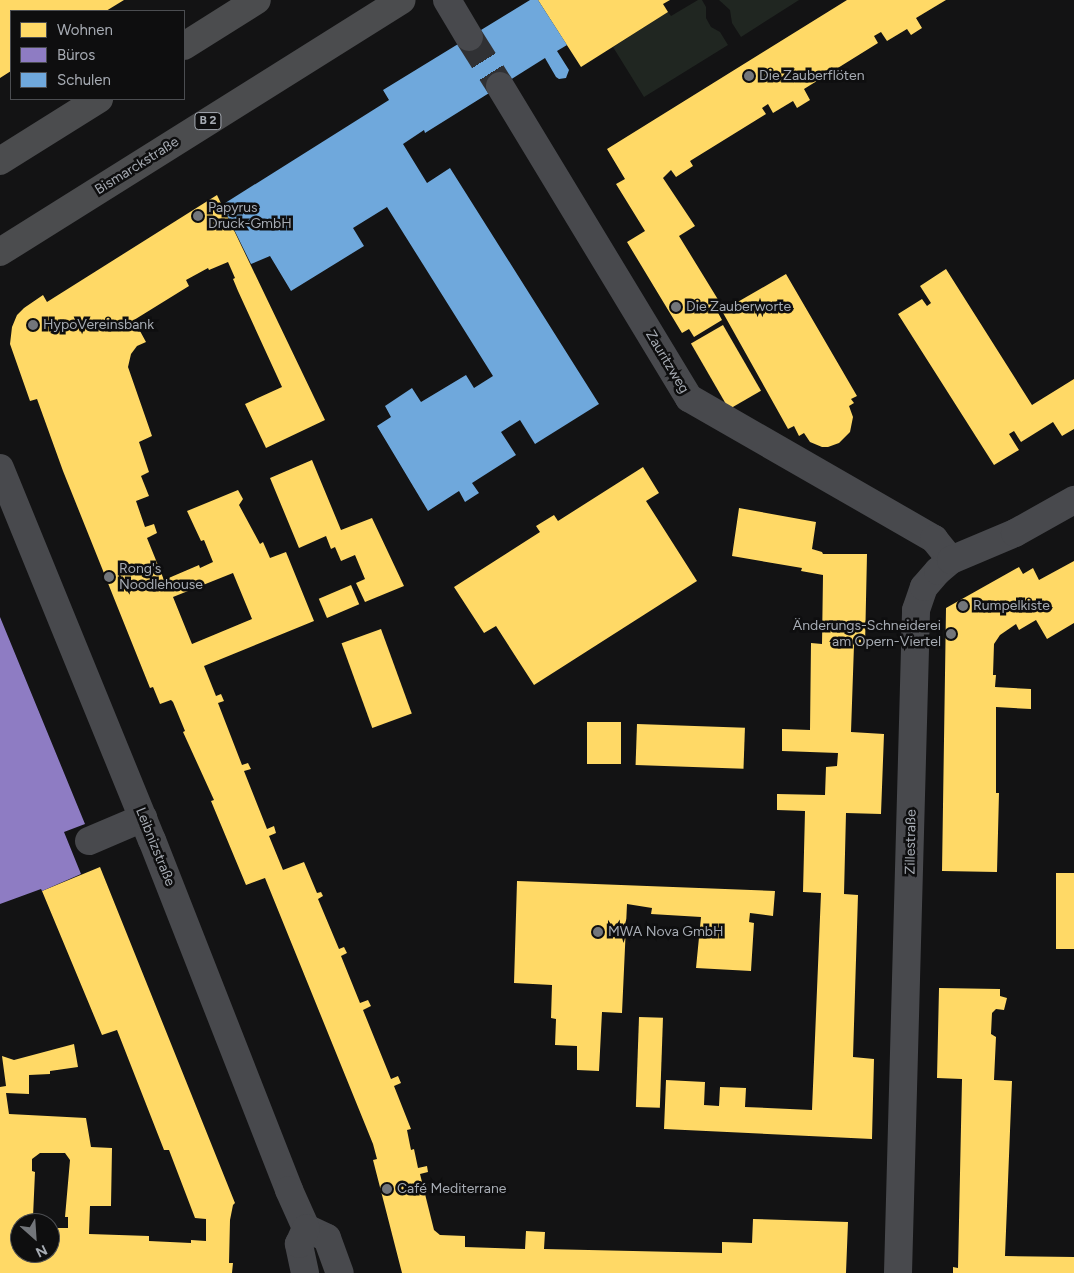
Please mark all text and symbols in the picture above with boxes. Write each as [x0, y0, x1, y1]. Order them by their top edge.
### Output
legend [10, 10, 185, 100]
text: Wohnen [57, 21, 113, 39]
text: Büros [57, 46, 95, 64]
place label: Die Zauberflöten [759, 68, 865, 84]
marker: Die Zauberflöten [743, 70, 755, 82]
text: Schulen [57, 71, 111, 89]
road number: B 2 [194, 112, 222, 130]
street label: Bismarckstraße [92, 134, 182, 198]
place label: Papyrus Druck-GmbH [208, 200, 292, 232]
marker: Papyrus Druck-GmbH [192, 210, 204, 222]
place label: Die Zauberworte [686, 299, 791, 315]
marker: Die Zauberworte [670, 301, 682, 313]
place label: HypoVereinsbank [43, 317, 154, 333]
marker: HypoVereinsbank [27, 319, 39, 331]
street label: Zauritzweg [642, 327, 692, 397]
place label: Rong's Noodlehouse [119, 561, 203, 594]
marker: Rong's Noodlehouse [103, 571, 115, 583]
place label: Rumpelkiste [973, 598, 1050, 614]
marker: Rumpelkiste [957, 600, 969, 612]
place label: Änderungs-Schneiderei am Opern-Viertel [793, 618, 941, 650]
marker: Änderungs-Schneiderei am Opern-Viertel [945, 628, 957, 640]
street label: Leibnizstraße [132, 805, 178, 889]
street label: Zillestraße [902, 809, 920, 875]
place label: MWA Nova GmbH [608, 924, 724, 940]
marker: MWA Nova GmbH [592, 926, 604, 938]
place label: Café Mediterrane [397, 1181, 506, 1197]
marker: Café Mediterrane [381, 1183, 393, 1195]
north arrow [10, 1213, 60, 1263]
text: N [33, 1241, 50, 1261]

